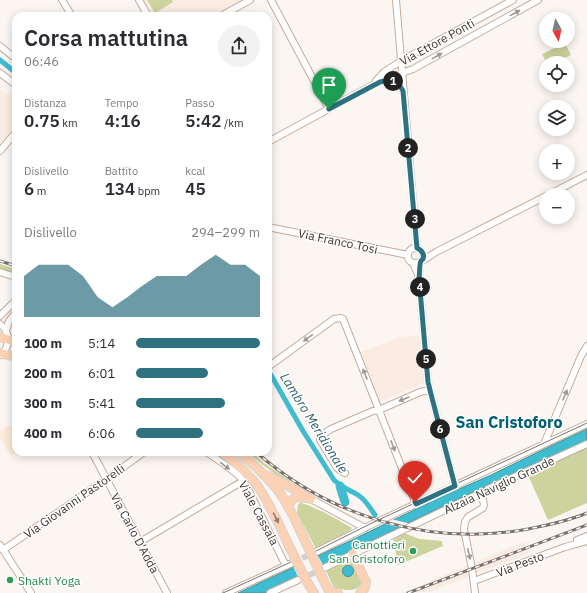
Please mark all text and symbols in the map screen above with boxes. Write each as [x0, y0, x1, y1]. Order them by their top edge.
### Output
one-way arrow [509, 9, 521, 16]
north arrow [539, 12, 575, 48]
map controls [539, 12, 575, 224]
street label: Via Ettore Ponti [397, 15, 477, 69]
text: Corsa mattutina [24, 23, 188, 52]
button: share [218, 25, 260, 67]
one-way arrow [431, 52, 443, 59]
text: 06:46 [24, 53, 59, 70]
button: locate [539, 56, 575, 92]
pin [312, 68, 346, 109]
pin: 1 [383, 71, 403, 91]
icon: arrive [318, 74, 340, 96]
text: 1 [390, 74, 396, 88]
text: Distanza [24, 96, 66, 110]
text: Tempo [105, 96, 138, 110]
text: Passo [185, 96, 215, 110]
button: layers [539, 100, 575, 136]
text: 0.75 [24, 110, 60, 132]
text: 4:16 [105, 110, 141, 132]
text: 5:42 [185, 110, 221, 132]
text: km [60, 116, 78, 130]
text: /km [221, 116, 244, 130]
pin: 2 [398, 138, 418, 158]
text: 2 [405, 141, 411, 155]
button: + [539, 144, 575, 180]
text: Dislivello [24, 164, 69, 178]
text: Battito [105, 164, 138, 178]
text: kcal [185, 164, 205, 178]
text: 6 [24, 178, 34, 200]
text: 134 [105, 178, 135, 200]
text: 45 [185, 178, 206, 200]
text: m [34, 184, 46, 198]
text: bpm [135, 184, 160, 198]
button: − [539, 188, 575, 224]
pin: 3 [405, 209, 425, 229]
text: 3 [412, 212, 418, 226]
text: Dislivello [24, 224, 77, 241]
text: 294–299 m [191, 224, 260, 241]
street label: Via Franco Tosi [297, 225, 379, 257]
pin: 4 [410, 277, 430, 297]
text: 4 [417, 280, 423, 294]
one-way arrow [303, 334, 313, 342]
text: 100 m [24, 335, 62, 352]
text: 5:14 [88, 335, 115, 352]
pin: 5 [416, 349, 436, 369]
text: 5 [423, 352, 429, 366]
text: 200 m [24, 365, 62, 382]
text: 6:01 [88, 365, 115, 382]
one-way arrow [361, 367, 367, 379]
water label: Lambro Meridionale [276, 370, 352, 477]
one-way arrow [562, 389, 568, 400]
text: 300 m [24, 395, 62, 412]
text: 5:41 [88, 395, 115, 412]
one-way arrow [398, 396, 410, 402]
district label: San Cristoforo [456, 412, 562, 432]
pin: 6 [430, 419, 450, 439]
text: 6 [437, 422, 443, 436]
text: 400 m [24, 425, 62, 442]
text: 6:06 [88, 425, 115, 442]
one-way arrow [390, 441, 396, 453]
street label: Alzaia Naviglio Grande [441, 453, 557, 517]
street label: Via Giovanni Pastorelli [21, 461, 127, 541]
pin [398, 461, 432, 502]
one-way arrow [220, 462, 231, 470]
icon: check [404, 467, 426, 489]
street label: Viale Cassala [236, 478, 283, 548]
street label: Via Carlo D'Adda [108, 490, 163, 576]
one-way arrow [272, 513, 279, 524]
place label: Canottieri San Cristoforo [329, 537, 405, 566]
marker: Canottieri San Cristoforo [408, 546, 418, 556]
one-way arrow [466, 548, 472, 560]
street label: Via Pesto [494, 548, 546, 580]
place label: Shakti Yoga [18, 573, 81, 588]
marker: Shakti Yoga [5, 575, 15, 585]

